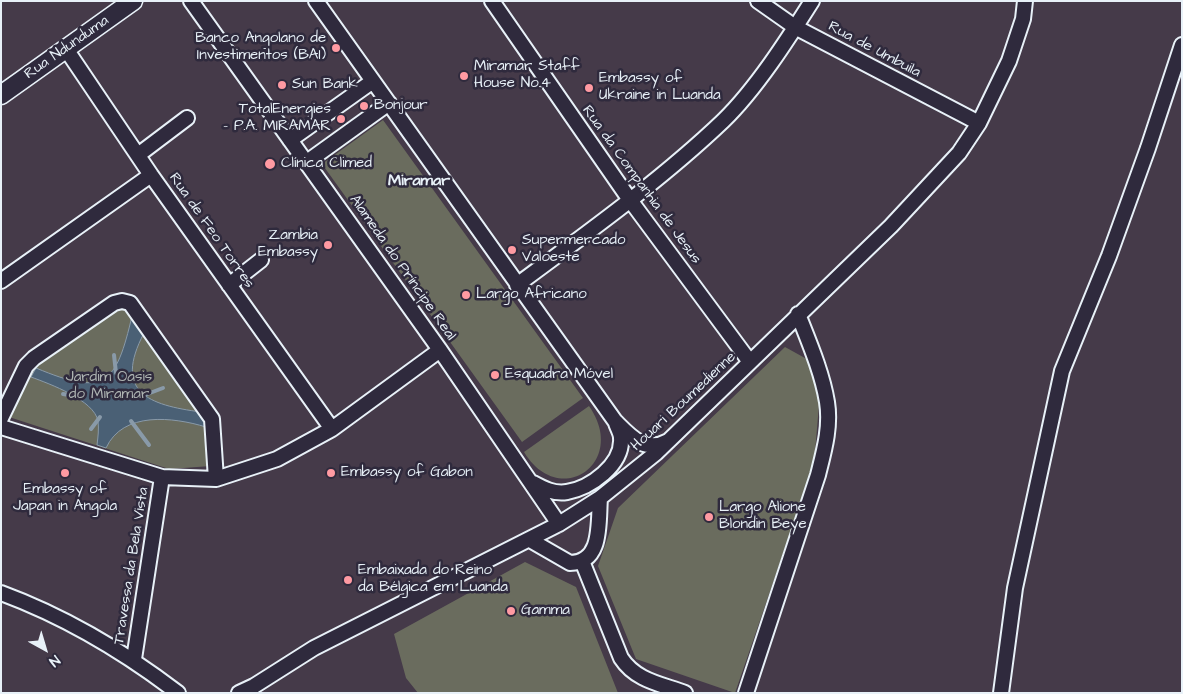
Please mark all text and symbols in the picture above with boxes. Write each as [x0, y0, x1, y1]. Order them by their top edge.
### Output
street label: Rua Ndunduma [21, 12, 113, 84]
street label: Rua de Umbuila [825, 18, 923, 82]
place label: Banco Angolano de Investimentos (BAI) [195, 30, 326, 65]
marker: Banco Angolano de Investimentos (BAI) [330, 42, 342, 54]
place label: Miramar Staff House No.4 [474, 58, 579, 93]
marker: Miramar Staff House No.4 [458, 70, 470, 82]
place label: Embassy of Ukraine in Luanda [599, 70, 721, 105]
place label: Sun Bank [292, 76, 358, 94]
marker: Sun Bank [276, 79, 288, 91]
marker: Embassy of Ukraine in Luanda [583, 82, 595, 94]
place label: Bonjour [374, 97, 428, 115]
marker: Bonjour [358, 100, 370, 112]
place label: TotalEnergies - P.A. MIRAMAR [223, 101, 331, 136]
street label: Rua da Companhia de Jesus [577, 102, 705, 268]
marker: TotalEnergies - P.A. MIRAMAR [335, 113, 347, 125]
place label: Clínica Climed [281, 155, 372, 173]
marker: Clínica Climed [263, 157, 277, 171]
street label: Rua de Feo Torres [164, 170, 258, 292]
district label: Miramar [388, 172, 450, 192]
street label: Alameda do Príncipe Real [345, 192, 459, 344]
place label: Zambia Embassy [258, 227, 318, 262]
place label: Supermercado Valoeste [522, 232, 625, 267]
marker: Zambia Embassy [322, 239, 334, 251]
marker: Supermercado Valoeste [506, 244, 518, 256]
place label: Largo Africano [476, 286, 587, 304]
marker: Largo Africano [460, 289, 472, 301]
street label: Houari Boumedienne [628, 349, 740, 455]
place label: Esquadra Móvel [505, 366, 613, 384]
park label: Jardim Oasis do Miramar [66, 369, 152, 404]
marker: Esquadra Móvel [489, 369, 501, 381]
place label: Embassy of Gabon [341, 464, 473, 482]
marker: Embassy of Japan in Angola [59, 467, 71, 479]
marker: Embassy of Gabon [325, 467, 337, 479]
place label: Embassy of Japan in Angola [13, 481, 117, 516]
street label: Travessa da Bela Vista [111, 486, 153, 646]
place label: Largo Alione Blondin Beye [719, 499, 807, 534]
marker: Largo Alione Blondin Beye [703, 511, 715, 523]
place label: Embaixada do Reino da Bélgica em Luanda [358, 562, 508, 597]
marker: Embaixada do Reino da Bélgica em Luanda [342, 574, 354, 586]
place label: Gamma [521, 602, 570, 620]
marker: Gamma [505, 605, 517, 617]
north arrow [20, 624, 70, 674]
text: N [45, 650, 64, 671]

